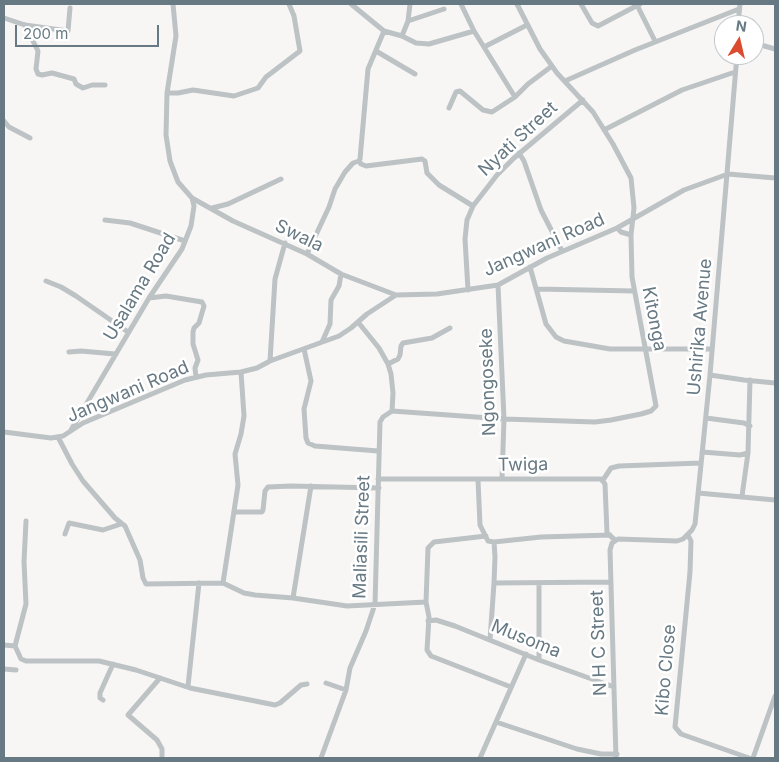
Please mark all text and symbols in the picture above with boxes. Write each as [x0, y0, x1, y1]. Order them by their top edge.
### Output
scale bar [18, 15, 161, 47]
north arrow [714, 15, 764, 65]
text: N [735, 16, 748, 35]
text: 200 m [23, 24, 68, 43]
street label: Nyati Street [474, 97, 562, 181]
street label: Jangwani Road [480, 209, 608, 281]
street label: Swala [271, 215, 327, 257]
street label: Usalama Road [99, 229, 181, 345]
street label: Ushirika Avenue [683, 258, 717, 396]
street label: Kitonga [637, 285, 671, 353]
street label: Ngongoseke [475, 328, 501, 436]
street label: Jangwani Road [64, 357, 192, 427]
street label: Twiga [497, 454, 549, 476]
street label: Maliasili Street [349, 475, 375, 599]
street label: N H C Street [586, 590, 612, 696]
street label: Musoma [488, 615, 564, 663]
street label: Kibo Close [651, 623, 681, 717]

